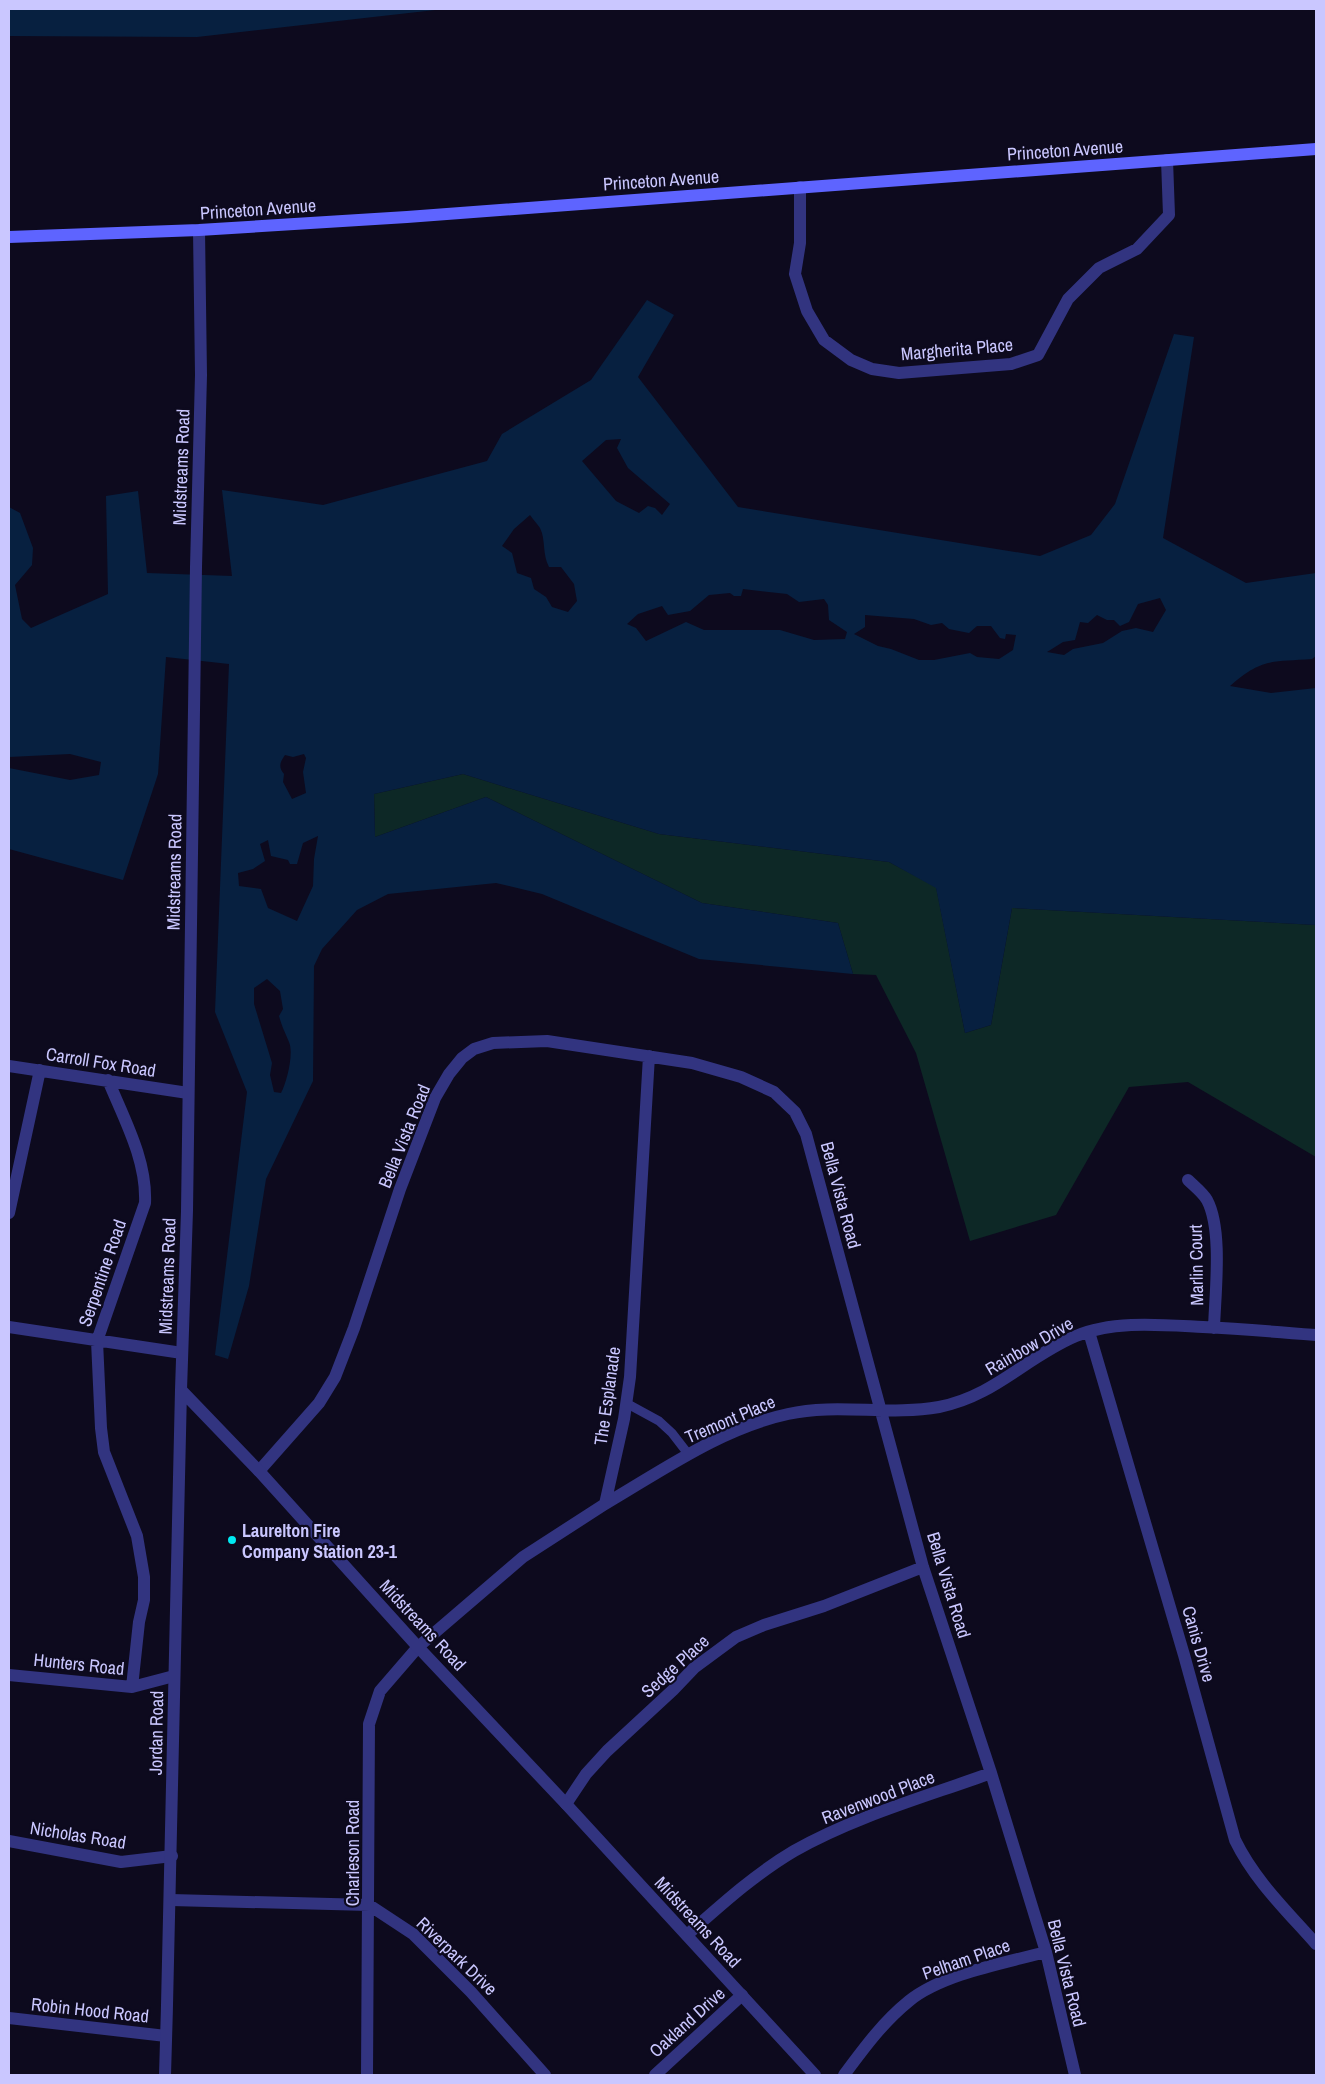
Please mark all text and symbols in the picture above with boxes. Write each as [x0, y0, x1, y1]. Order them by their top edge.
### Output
street label: Princeton Avenue [1006, 133, 1124, 167]
street label: Princeton Avenue [602, 163, 720, 197]
street label: Princeton Avenue [199, 192, 317, 226]
street label: Margherita Place [900, 332, 1014, 366]
street label: Midstreams Road [166, 408, 196, 526]
street label: Midstreams Road [160, 814, 188, 930]
street label: Carroll Fox Road [44, 1041, 158, 1083]
street label: Bella Vista Road [372, 1080, 436, 1192]
street label: Bella Vista Road [815, 1139, 867, 1251]
street label: Serpentine Road [72, 1216, 132, 1330]
street label: Midstreams Road [152, 1217, 182, 1335]
street label: Marlin Court [1183, 1224, 1209, 1306]
street label: Rainbow Drive [980, 1311, 1078, 1381]
street label: The Esplanade [588, 1345, 626, 1447]
street label: Tremont Place [681, 1389, 779, 1449]
place label: Laurelton Fire Company Station 23-1 [242, 1518, 398, 1564]
street label: Bella Vista Road [921, 1529, 977, 1641]
marker: Laurelton Fire Company Station 23-1 [226, 1534, 238, 1546]
street label: Midstreams Road [374, 1574, 472, 1676]
street label: Canis Drive [1176, 1603, 1222, 1685]
street label: Sedge Place [636, 1629, 714, 1703]
street label: Hunters Road [32, 1647, 126, 1681]
street label: Jordan Road [143, 1691, 169, 1775]
street label: Ravenwood Place [818, 1764, 938, 1830]
street label: Charleson Road [340, 1800, 365, 1906]
street label: Nicholas Road [28, 1815, 128, 1855]
street label: Midstreams Road [649, 1871, 747, 1973]
street label: Riverpark Drive [411, 1911, 503, 2001]
street label: Bella Vista Road [1042, 1917, 1092, 2029]
street label: Pelham Place [919, 1932, 1013, 1986]
street label: Oakland Drive [644, 1981, 730, 2063]
street label: Robin Hood Road [30, 1991, 150, 2029]

